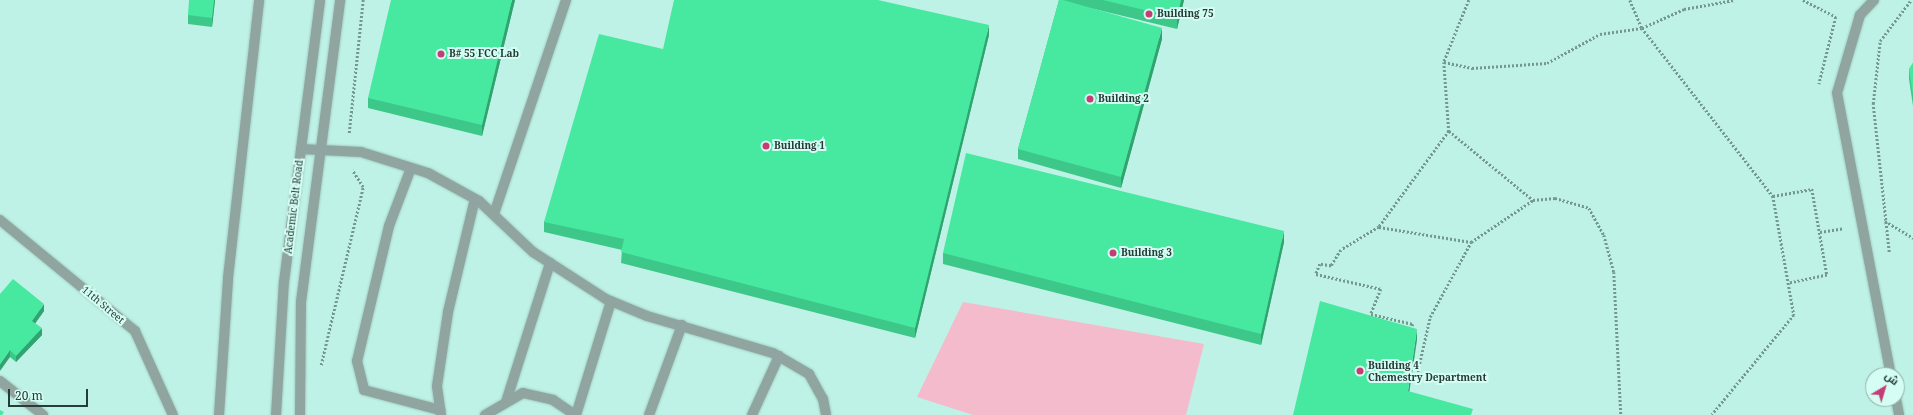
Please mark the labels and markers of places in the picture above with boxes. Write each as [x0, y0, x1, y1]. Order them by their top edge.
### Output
place label: Building 75 [1157, 8, 1214, 20]
marker: Building 75 [1144, 9, 1154, 19]
place label: B# 55 FCC Lab [449, 48, 519, 60]
marker: B# 55 FCC Lab [436, 49, 446, 59]
place label: Building 2 [1098, 93, 1149, 105]
marker: Building 2 [1085, 94, 1095, 104]
place label: Building 1 [774, 140, 825, 152]
marker: Building 1 [761, 141, 771, 151]
place label: Building 3 [1121, 247, 1172, 259]
marker: Building 3 [1108, 248, 1118, 258]
place label: Building 4 Chemestry Department [1368, 359, 1487, 382]
marker: Building 4 Chemestry Department [1355, 366, 1365, 376]

